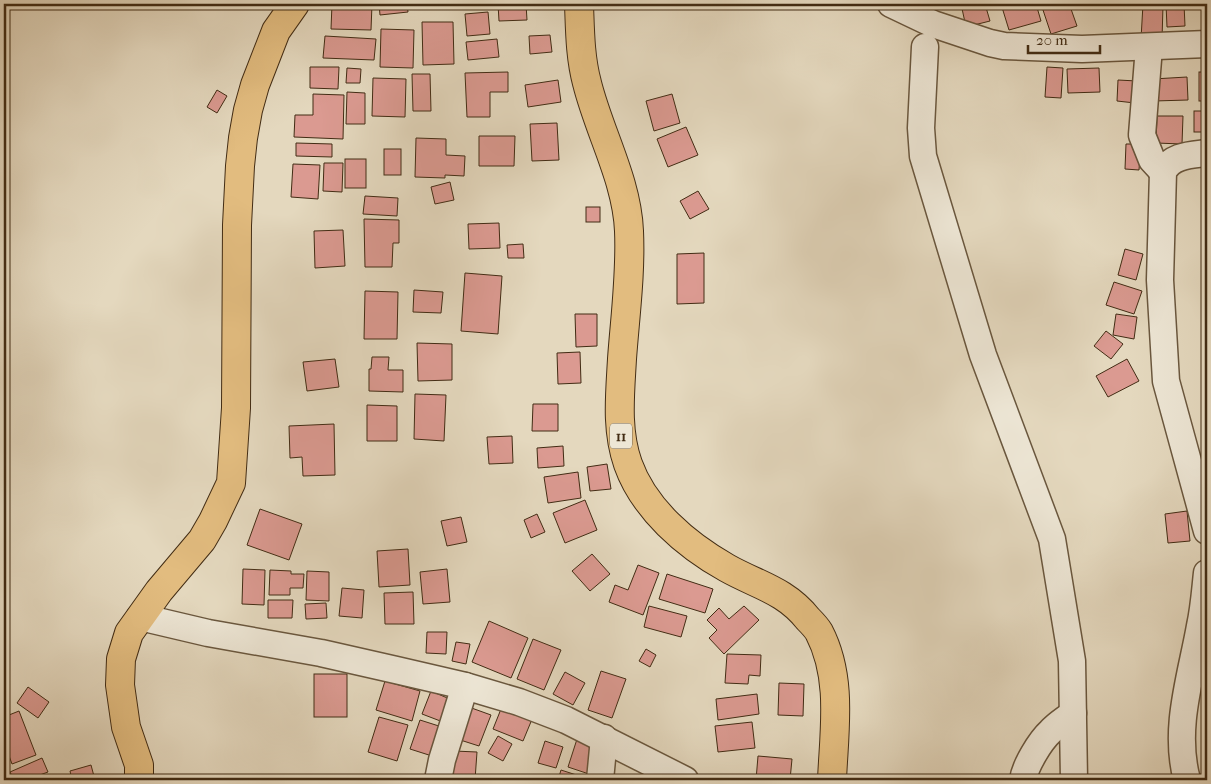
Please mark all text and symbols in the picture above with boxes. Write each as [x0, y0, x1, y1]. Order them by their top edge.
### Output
scale bar [1028, 22, 1101, 54]
text: 20 m [1036, 31, 1068, 49]
road number: 11 [610, 424, 632, 448]

